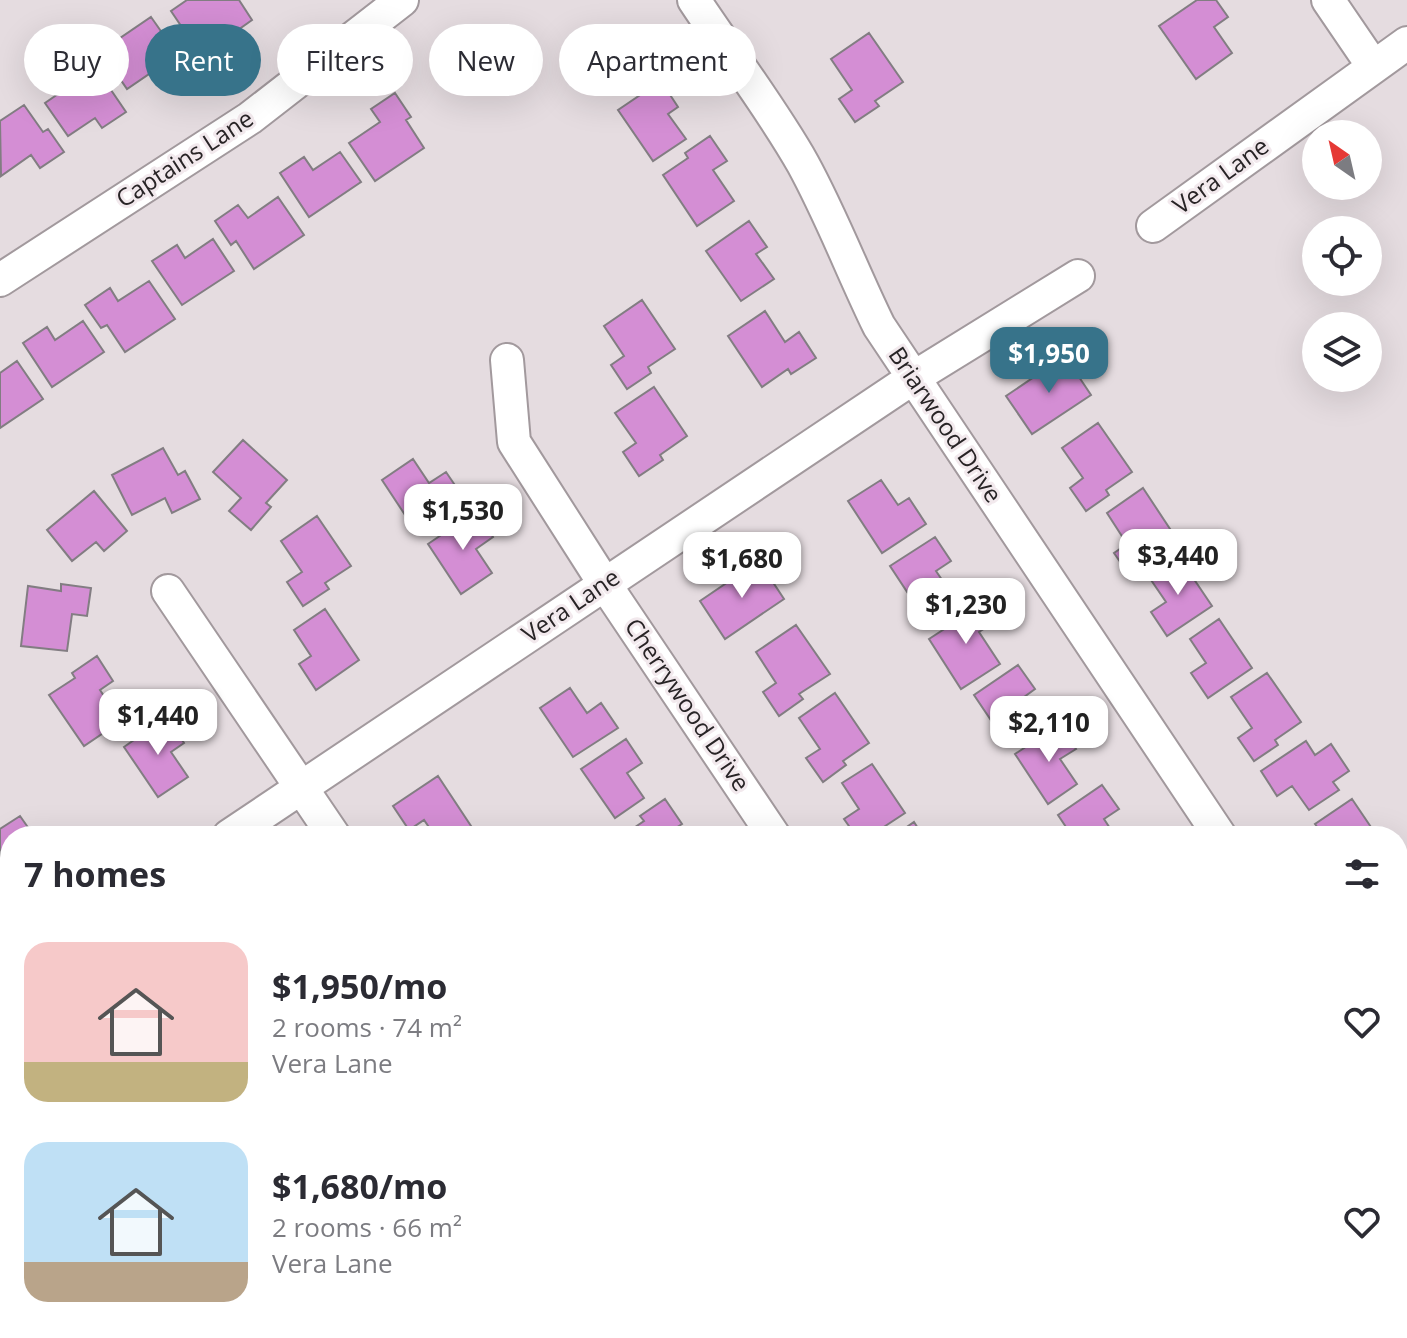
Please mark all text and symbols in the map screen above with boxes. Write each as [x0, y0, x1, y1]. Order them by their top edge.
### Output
chip: Buy [24, 24, 129, 96]
chip: Rent [145, 24, 261, 96]
chip: Filters [277, 24, 413, 96]
chip: New [429, 24, 543, 96]
chip: Apartment [559, 24, 756, 96]
street label: Captains Lane [109, 101, 259, 214]
north arrow [1302, 120, 1382, 200]
map controls [1302, 120, 1382, 392]
street label: Vera Lane [1165, 129, 1275, 221]
button: locate [1302, 216, 1382, 296]
button: layers [1302, 312, 1382, 392]
pin: $1,950 [984, 327, 1114, 395]
text: $1,950 [1008, 335, 1090, 371]
street label: Briarwood Drive [882, 340, 1011, 509]
pin: $1,530 [398, 484, 528, 552]
text: $1,530 [422, 492, 504, 528]
pin: $3,440 [1113, 529, 1243, 597]
pin: $1,680 [677, 532, 807, 600]
text: $3,440 [1137, 537, 1219, 573]
text: $1,680 [701, 540, 783, 576]
street label: Vera Lane [515, 560, 625, 650]
pin: $1,230 [901, 578, 1031, 646]
text: $1,230 [925, 586, 1007, 622]
street label: Cherrywood Drive [618, 611, 758, 797]
pin: $1,440 [93, 689, 223, 757]
pin: $2,110 [984, 696, 1114, 764]
text: $1,440 [117, 697, 199, 733]
text: $2,110 [1008, 704, 1090, 740]
text: 7 homes [24, 851, 166, 897]
icon: filters [1340, 852, 1384, 896]
text: $1,950/mo [272, 963, 447, 1009]
icon: home [88, 974, 184, 1070]
icon: heart [1340, 1000, 1384, 1044]
text: 2 rooms · 74 m² [272, 1009, 462, 1045]
text: Vera Lane [272, 1045, 393, 1081]
text: $1,680/mo [272, 1163, 447, 1209]
icon: home [88, 1174, 184, 1270]
icon: heart [1340, 1200, 1384, 1244]
text: 2 rooms · 66 m² [272, 1209, 462, 1245]
text: Vera Lane [272, 1245, 393, 1281]

